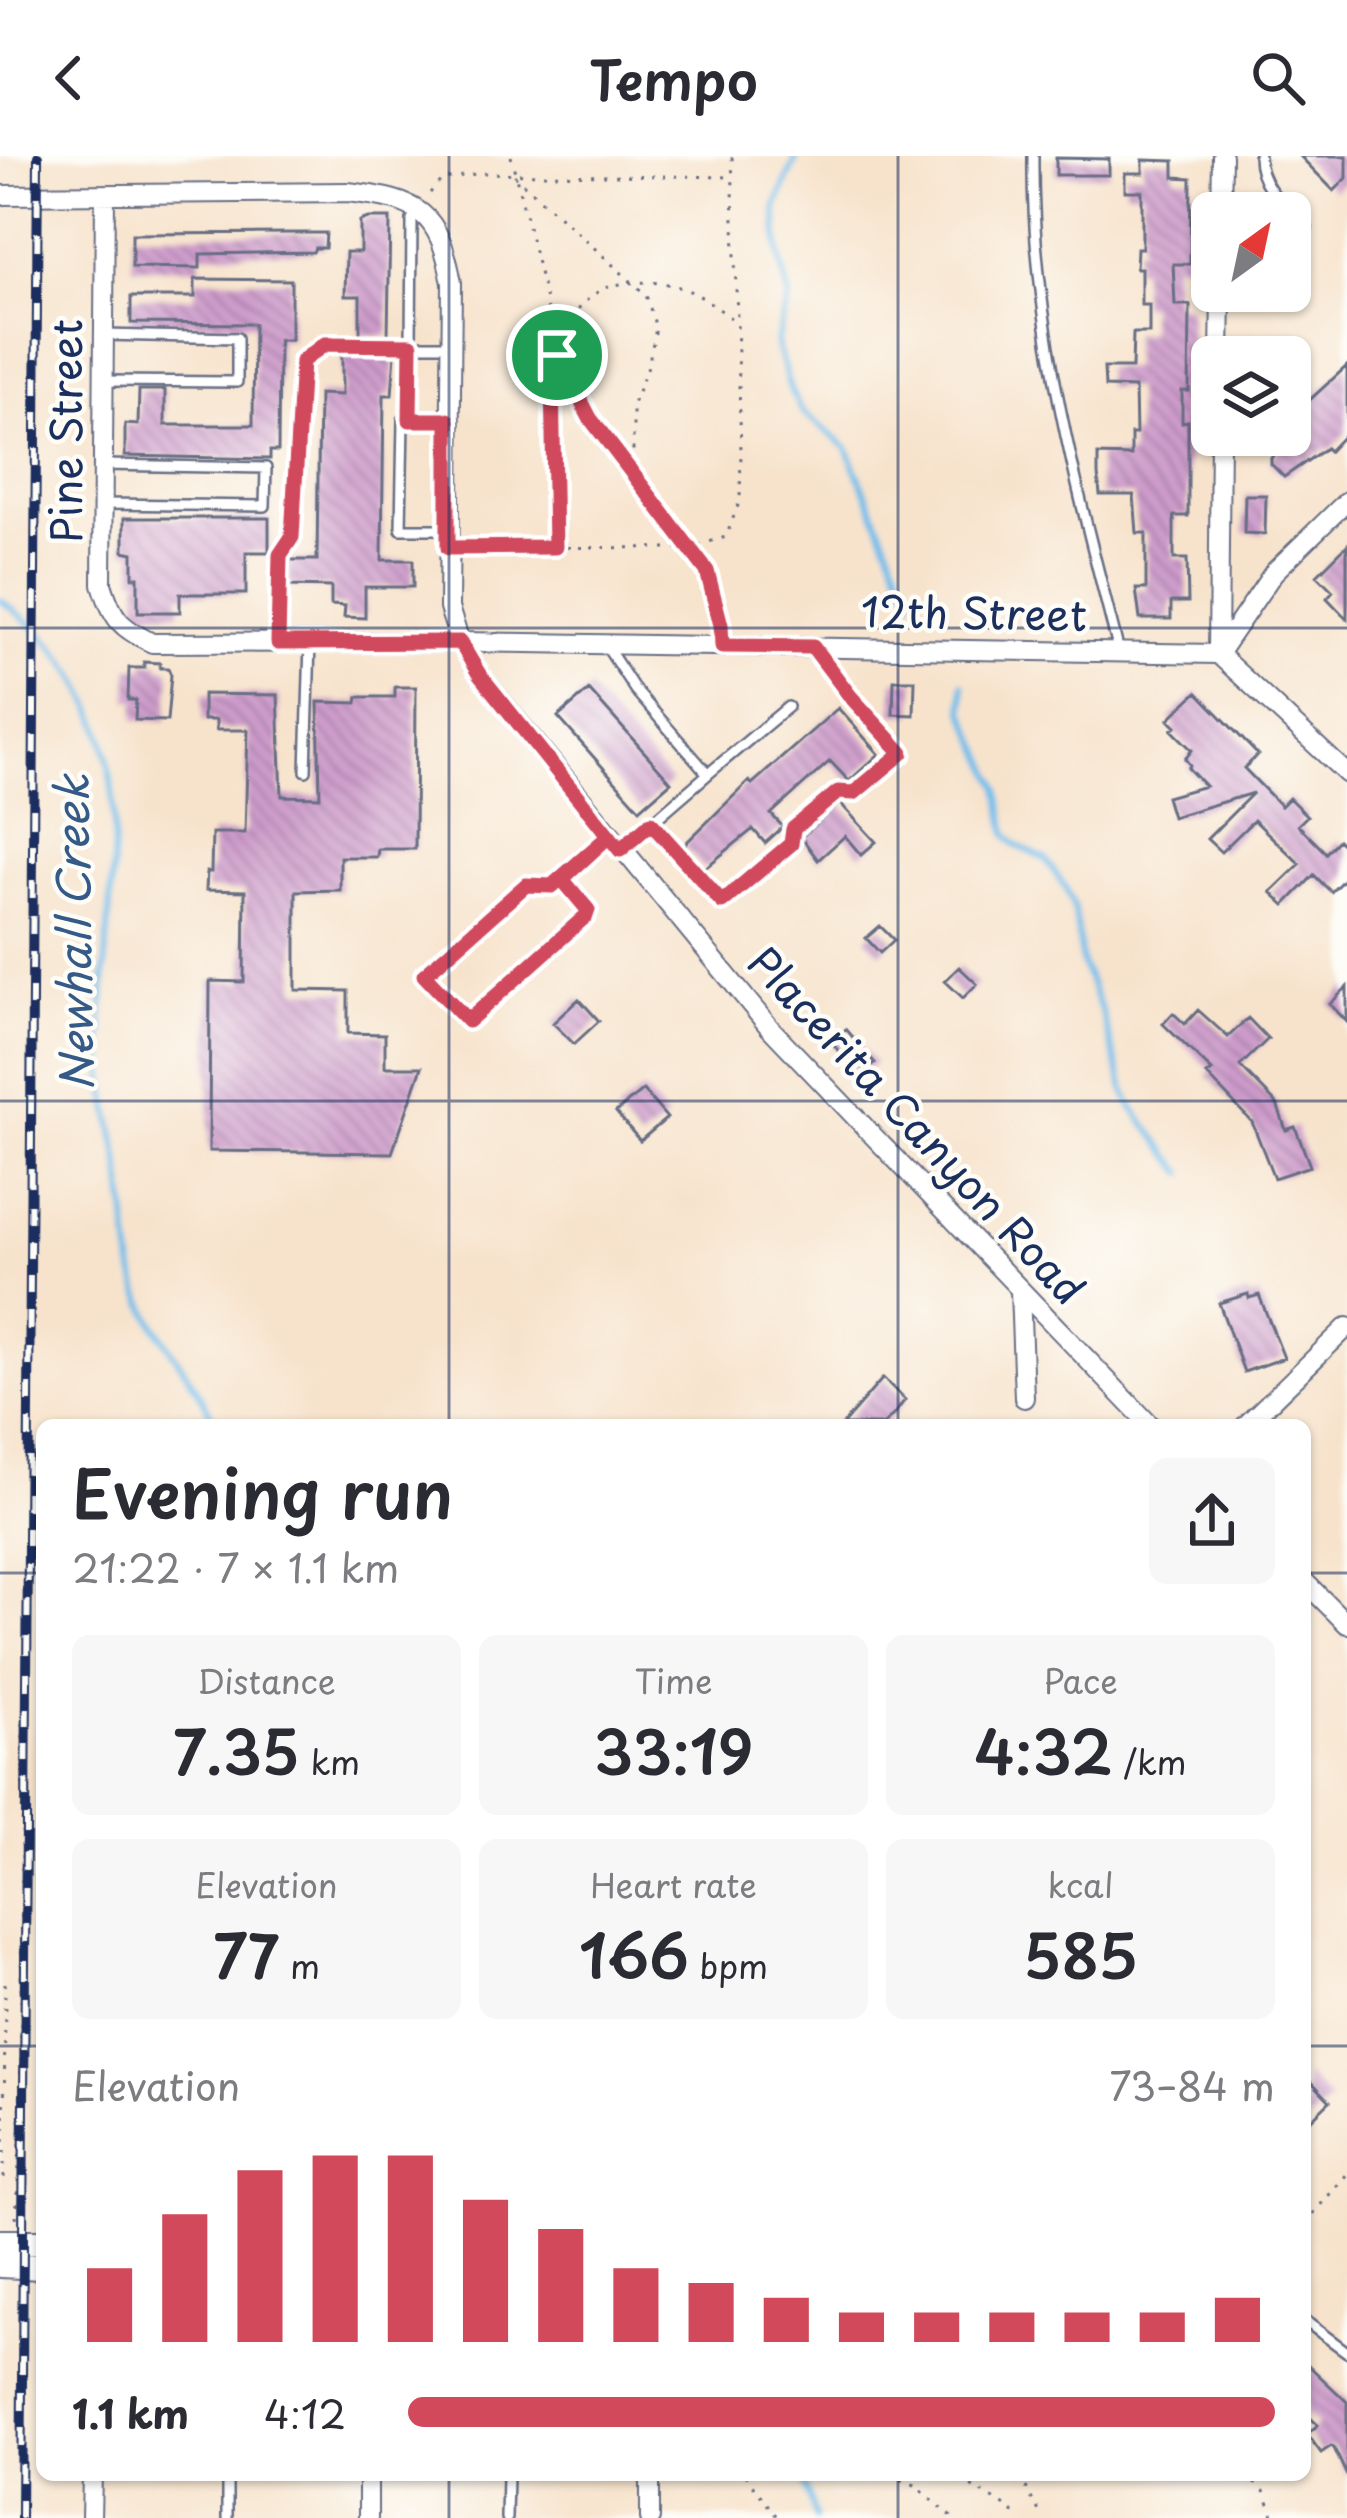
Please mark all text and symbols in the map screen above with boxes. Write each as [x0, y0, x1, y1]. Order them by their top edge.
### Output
text: Tempo [589, 38, 758, 119]
icon: back [36, 45, 102, 111]
icon: search [1245, 45, 1311, 111]
north arrow [1191, 192, 1311, 312]
map controls [1191, 192, 1311, 456]
pin [506, 304, 608, 406]
street label: Pine Street [33, 319, 96, 543]
icon: arrive [524, 322, 590, 388]
button: layers [1191, 336, 1311, 456]
street label: 12th Street [861, 578, 1088, 645]
water label: Newhall Creek [35, 772, 109, 1092]
street label: Placerita Canyon Road [735, 931, 1101, 1318]
text: Evening run [72, 1442, 453, 1541]
button: share [1149, 1458, 1275, 1584]
text: 21:22 · 7 × 1.1 km [72, 1537, 399, 1596]
text: Distance [197, 1655, 336, 1705]
text: Time [635, 1655, 712, 1705]
text: Pace [1043, 1655, 1118, 1705]
text: 7.35 [173, 1705, 300, 1795]
text: 33:19 [594, 1705, 753, 1795]
text: 4:32 [974, 1705, 1113, 1795]
text: km [300, 1736, 360, 1786]
text: /km [1113, 1736, 1187, 1786]
text: Elevation [195, 1859, 338, 1909]
text: Heart rate [590, 1859, 757, 1909]
text: kcal [1048, 1859, 1113, 1909]
text: 77 [213, 1909, 279, 1999]
text: 166 [579, 1909, 689, 1999]
text: 585 [1023, 1909, 1138, 1999]
text: m [279, 1940, 320, 1990]
text: bpm [689, 1940, 768, 1990]
text: Elevation [72, 2055, 240, 2114]
text: 73–84 m [1109, 2055, 1275, 2114]
text: 1.1 km [72, 2383, 189, 2442]
text: 4:12 [264, 2383, 346, 2442]

